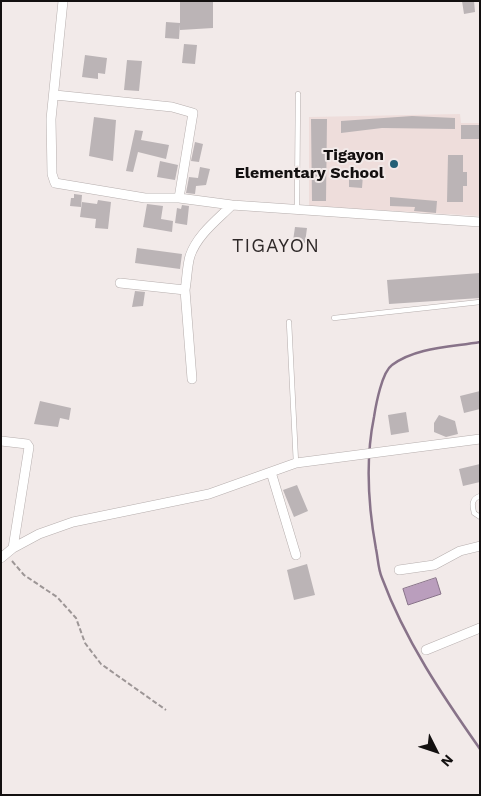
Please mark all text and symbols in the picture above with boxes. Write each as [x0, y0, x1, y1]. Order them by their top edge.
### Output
place label: Tigayon Elementary School [235, 145, 384, 183]
marker: Tigayon Elementary School [388, 158, 400, 170]
district label: TIGAYON [231, 235, 321, 257]
north arrow [411, 726, 461, 776]
text: N [438, 752, 457, 770]

